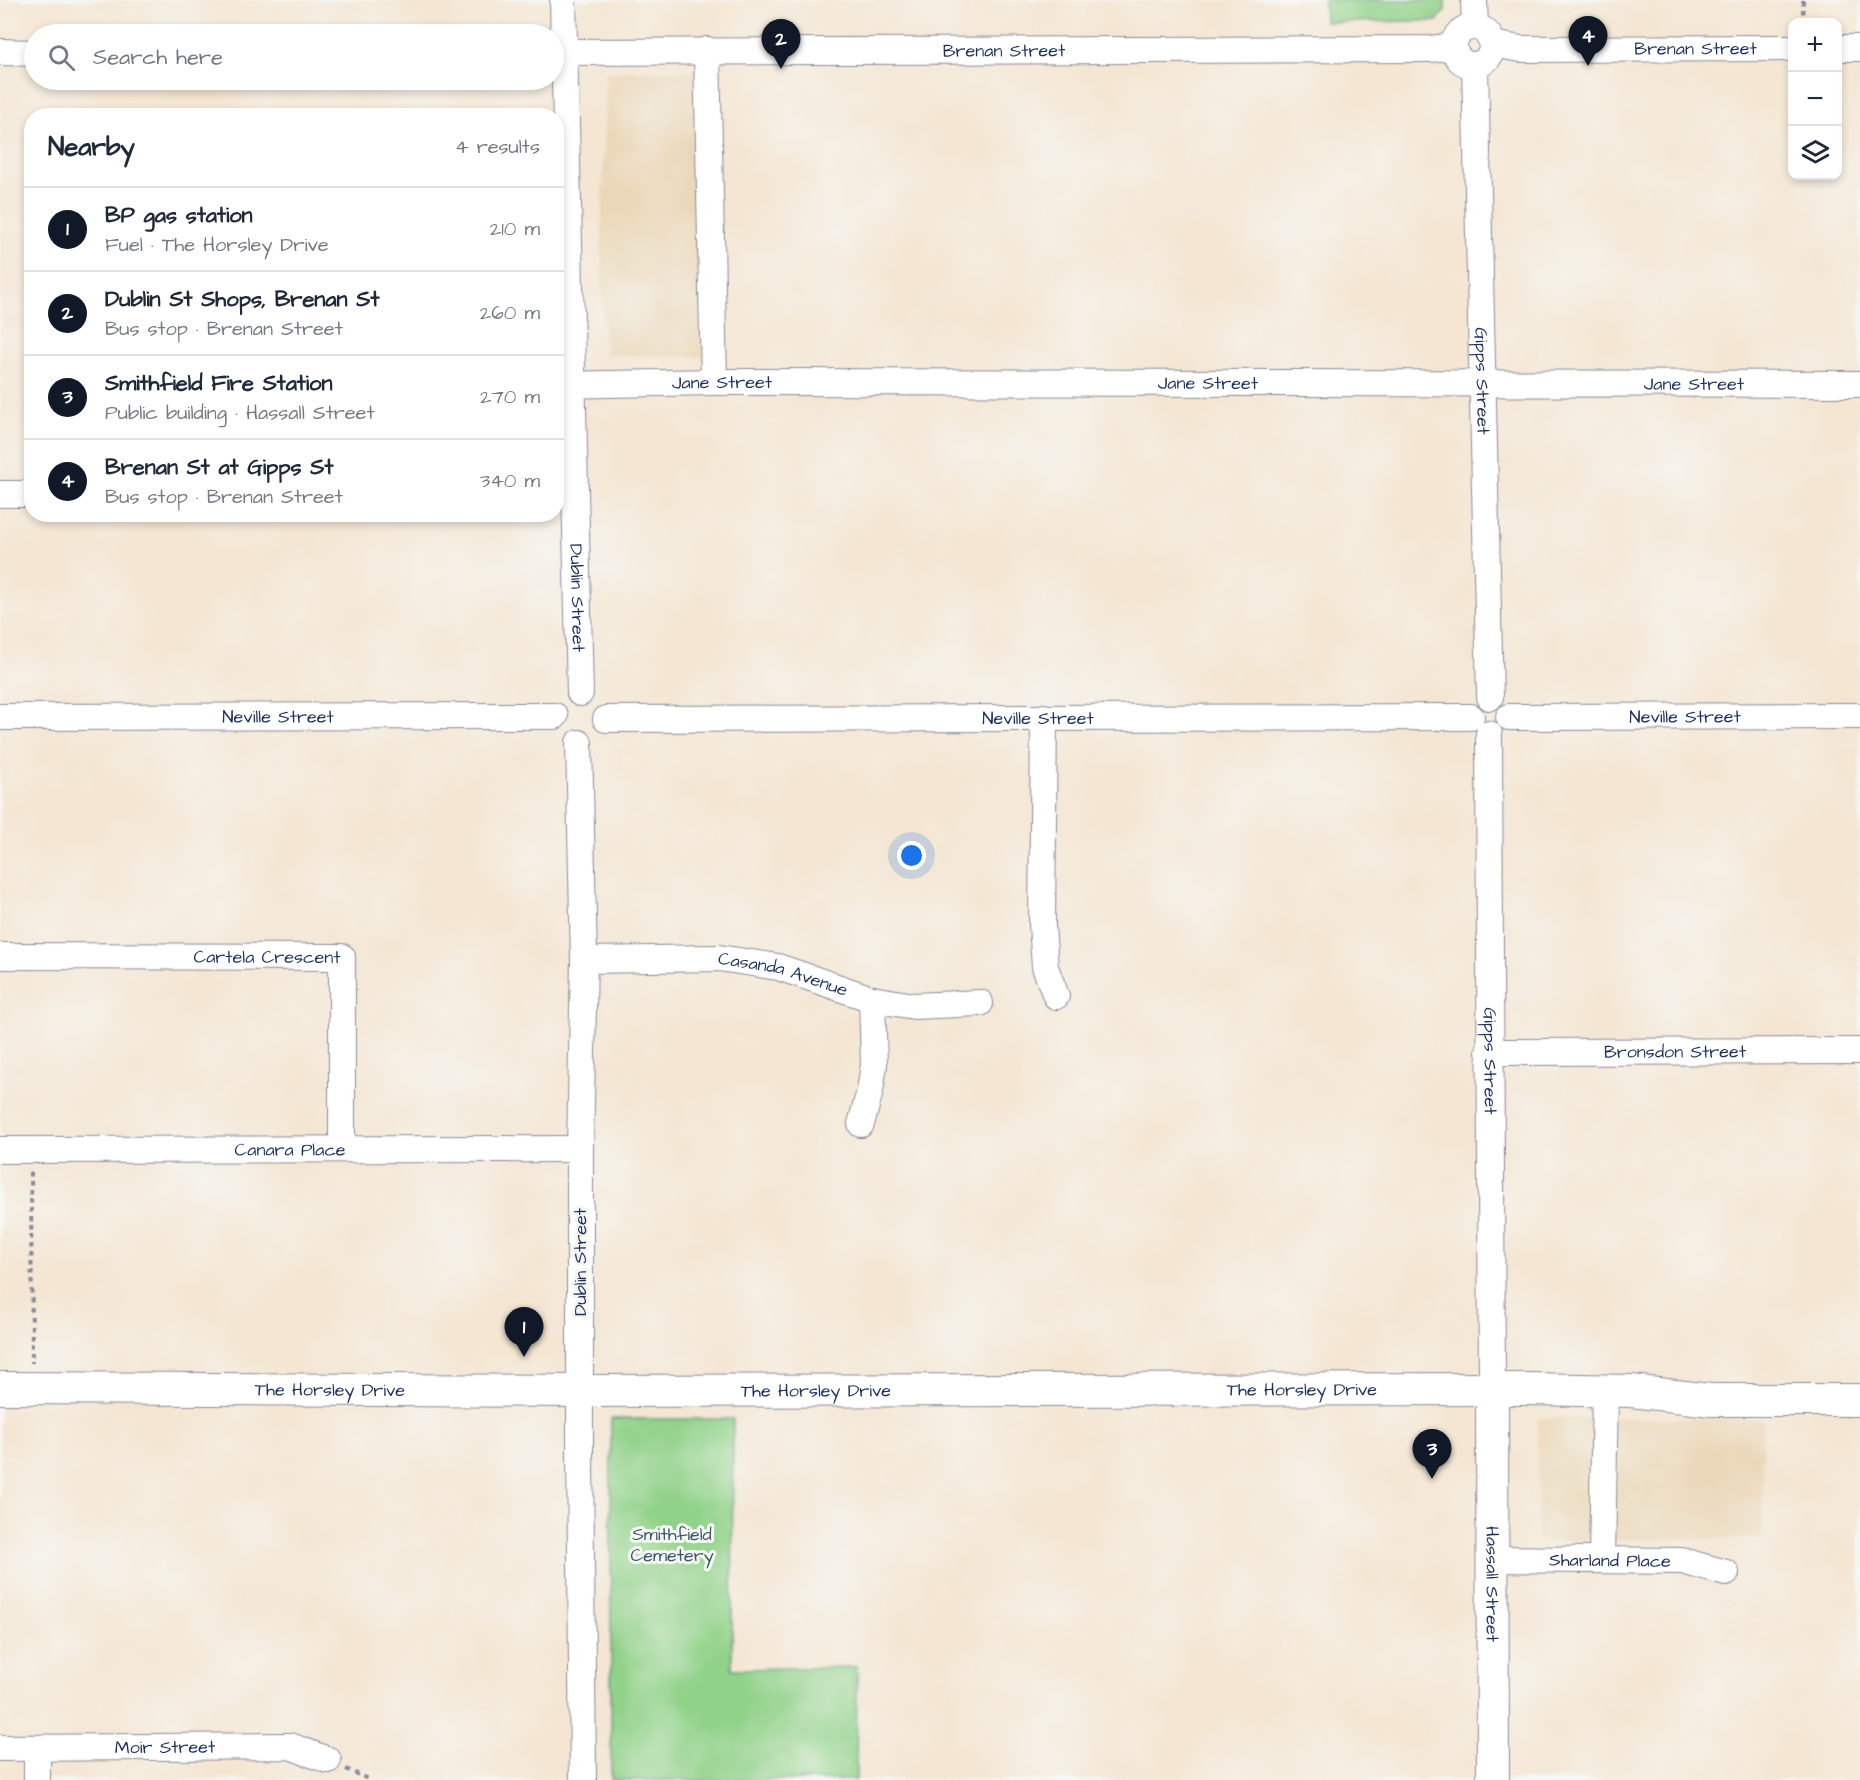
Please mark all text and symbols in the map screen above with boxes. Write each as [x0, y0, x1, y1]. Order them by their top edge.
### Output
pin: 4 [1568, 16, 1608, 66]
map controls [1788, 18, 1842, 180]
button: + [1788, 18, 1842, 72]
pin: 2 [762, 20, 800, 69]
search box [24, 24, 564, 90]
street label: Brenan Street [1634, 36, 1758, 62]
street label: Brenan Street [943, 38, 1066, 64]
icon: search [45, 41, 78, 74]
text: Search here [93, 42, 223, 73]
button: − [1788, 72, 1842, 126]
button: layers [1788, 126, 1842, 180]
text: Nearby [48, 129, 135, 165]
text: 4 results [455, 133, 540, 161]
text: BP gas station [105, 200, 253, 231]
text: 1 [66, 215, 69, 243]
text: 210 m [490, 215, 540, 243]
text: Fuel · The Horsley Drive [105, 231, 329, 259]
text: Dublin St Shops, Brenan St [105, 284, 379, 315]
text: 2 [62, 299, 73, 327]
text: 260 m [480, 299, 540, 327]
text: Bus stop · Brenan Street [105, 315, 343, 343]
street label: Gipps Street [1468, 327, 1496, 435]
text: Smithfield Fire Station [105, 368, 332, 399]
street label: Jane Street [672, 370, 773, 396]
street label: Jane Street [1158, 371, 1259, 396]
street label: Jane Street [1644, 372, 1745, 397]
text: 3 [62, 383, 73, 411]
text: 270 m [480, 383, 540, 411]
text: Public building · Hassall Street [105, 399, 375, 427]
text: Brenan St at Gipps St [105, 452, 333, 483]
text: 4 [61, 467, 74, 495]
text: 340 m [480, 467, 540, 495]
text: Bus stop · Brenan Street [105, 483, 343, 511]
street label: Dublin Street [563, 543, 591, 653]
street label: Neville Street [222, 704, 334, 730]
street label: Neville Street [1629, 704, 1741, 730]
street label: Neville Street [982, 706, 1094, 731]
your location [897, 841, 926, 870]
street label: Cartela Crescent [193, 945, 341, 970]
street label: Casanda Avenue [716, 946, 851, 1003]
street label: Gipps Street [1477, 1007, 1503, 1115]
street label: Bronsdon Street [1604, 1039, 1747, 1065]
street label: Canara Place [234, 1137, 346, 1163]
street label: Dublin Street [568, 1207, 593, 1316]
pin: 1 [504, 1308, 544, 1357]
street label: The Horsley Drive [255, 1377, 405, 1404]
street label: The Horsley Drive [1227, 1377, 1377, 1403]
street label: The Horsley Drive [741, 1378, 891, 1404]
pin: 3 [1412, 1430, 1452, 1479]
park label: Smithfield Cemetery [630, 1522, 714, 1569]
street label: Hassall Street [1479, 1526, 1505, 1643]
street label: Sharland Place [1549, 1548, 1671, 1574]
street label: Moir Street [115, 1735, 216, 1760]

